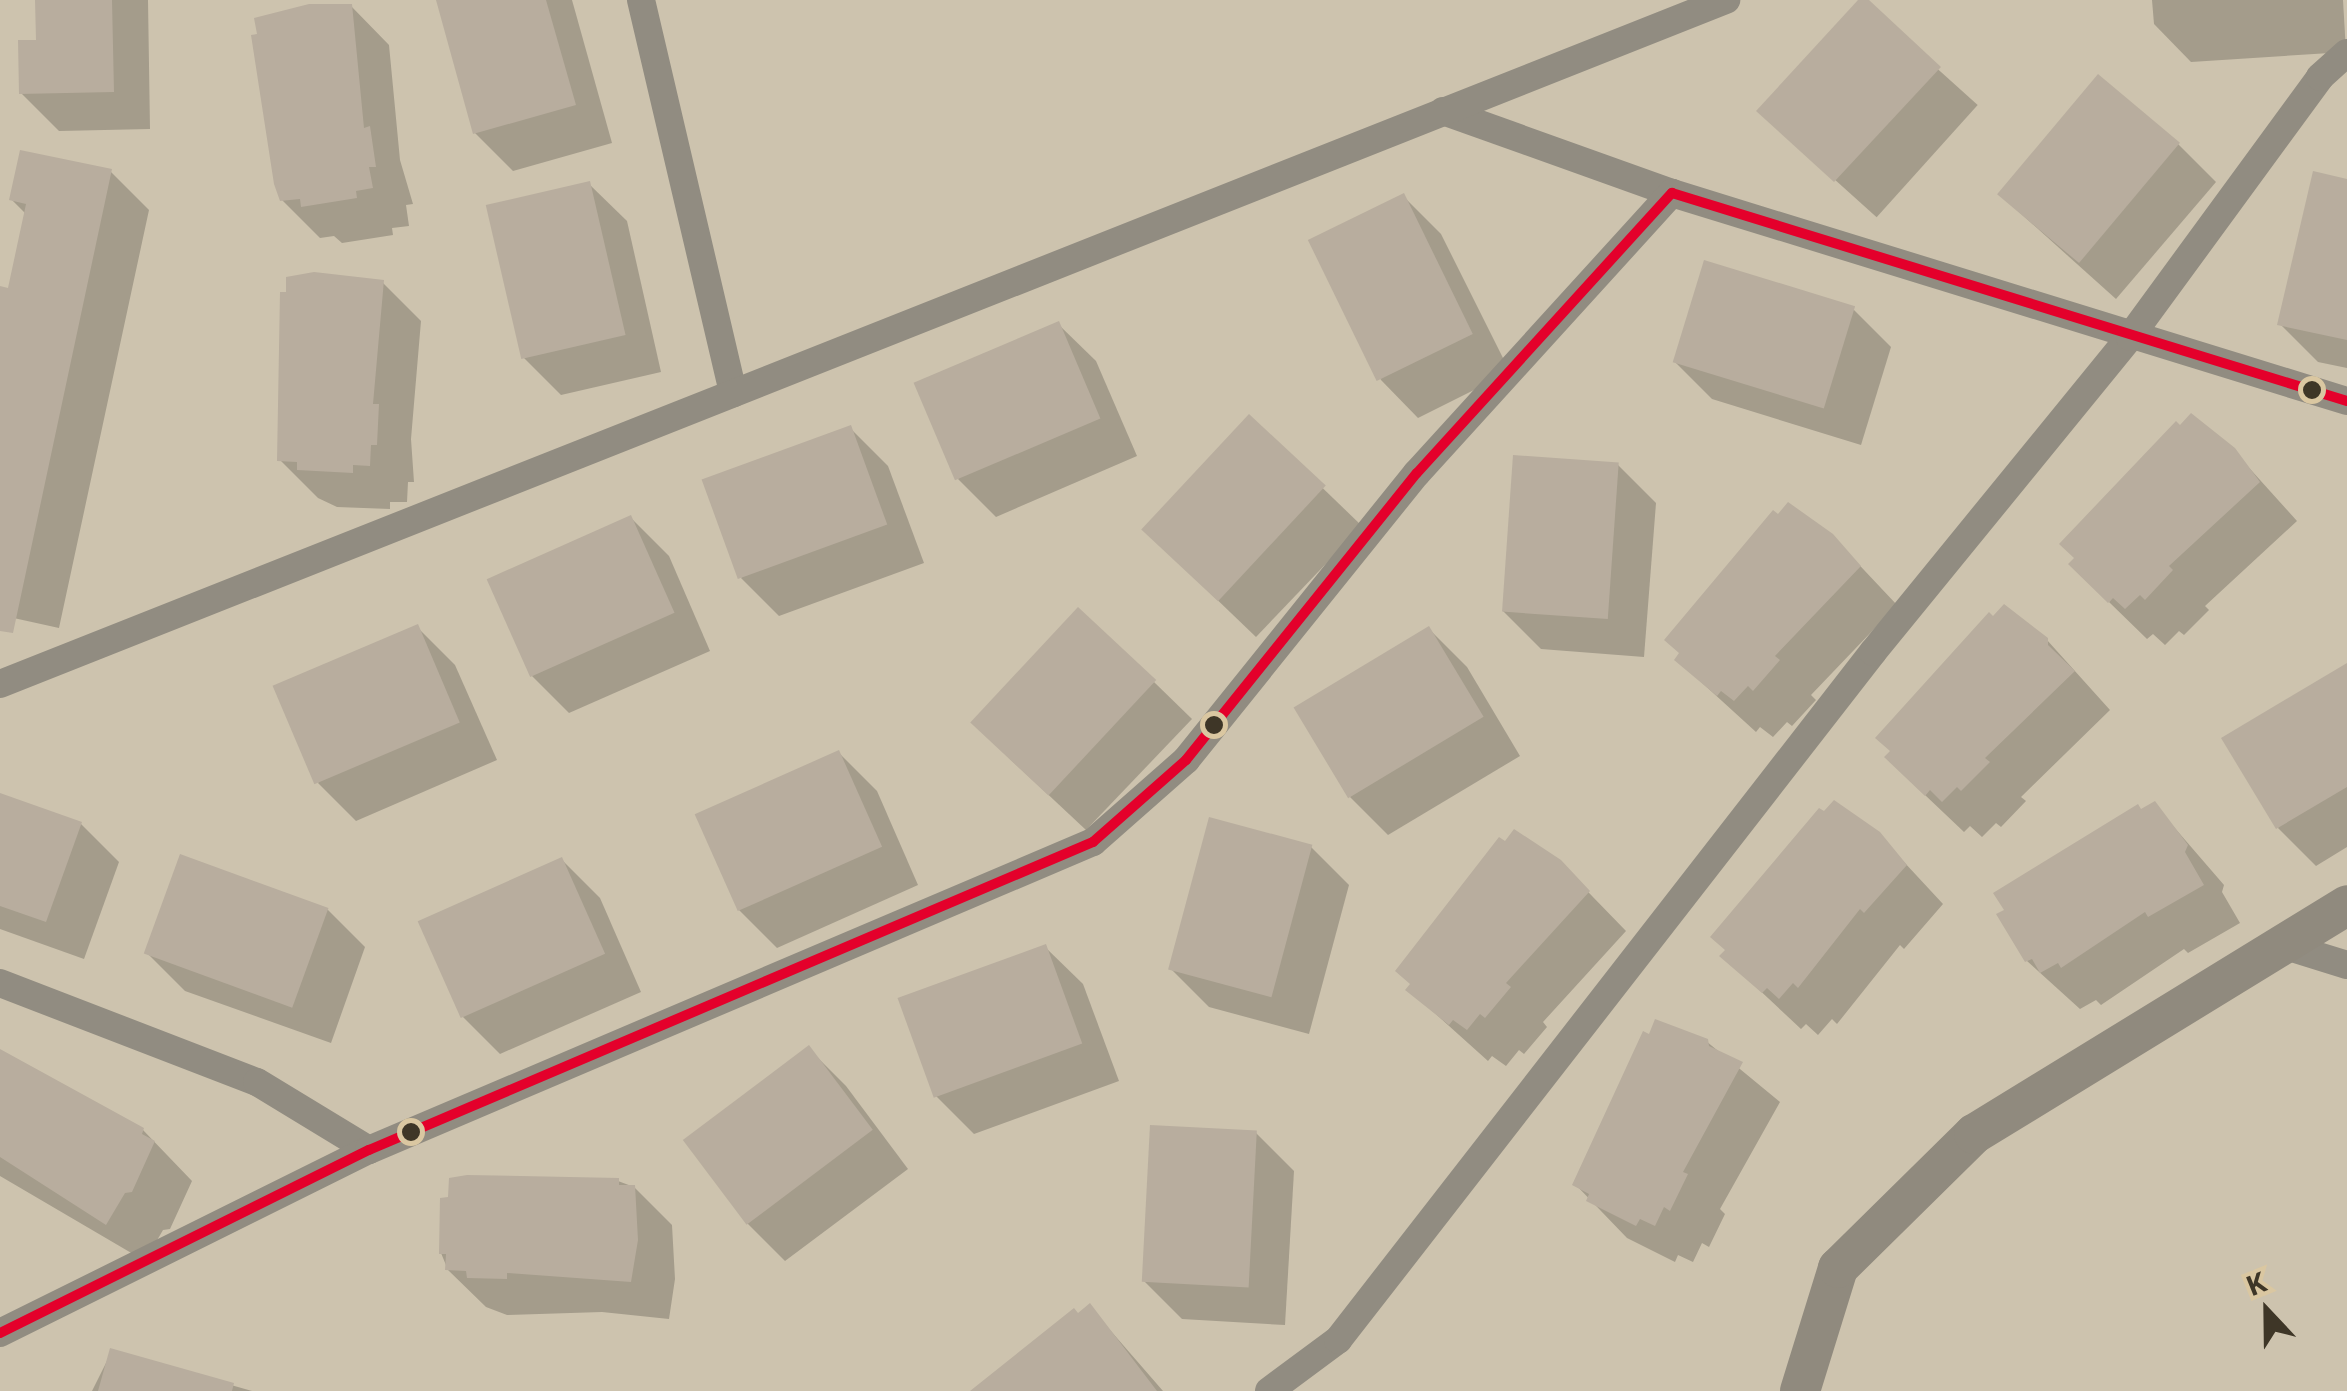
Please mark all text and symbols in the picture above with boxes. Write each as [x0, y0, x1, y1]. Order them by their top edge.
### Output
unlabelled marker [2302, 380, 2322, 400]
unlabelled marker [1204, 715, 1224, 735]
unlabelled marker [401, 1122, 421, 1142]
north arrow [2217, 1261, 2317, 1361]
text: K [2240, 1262, 2271, 1304]

